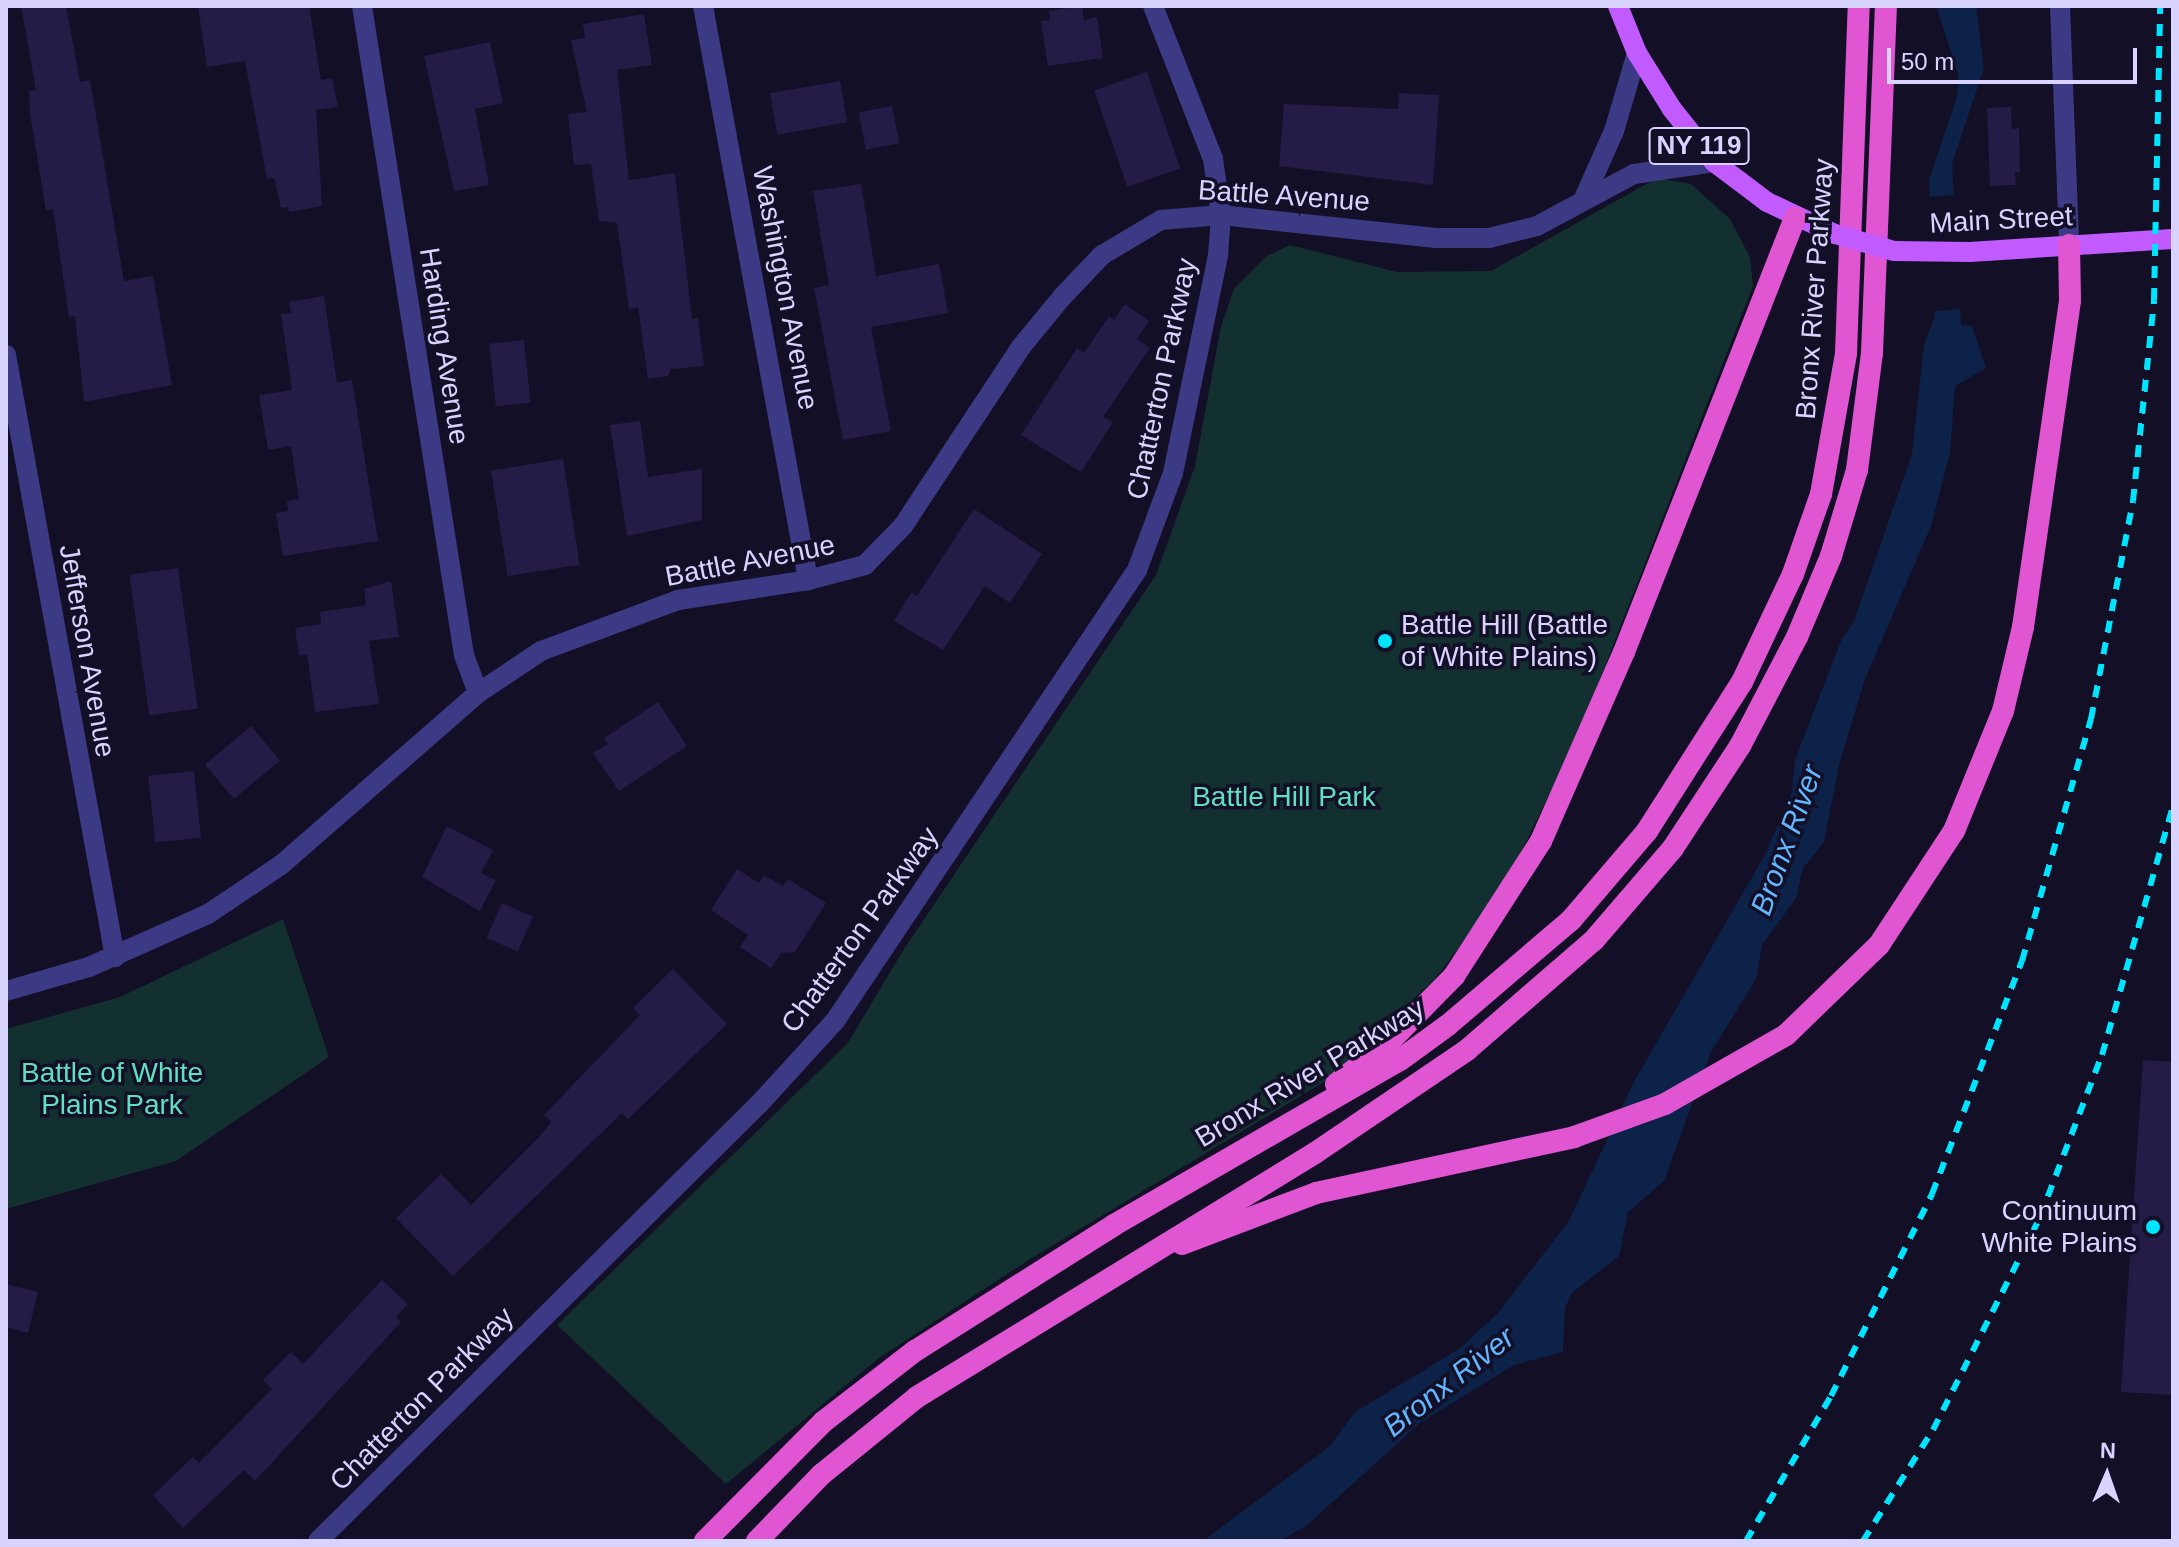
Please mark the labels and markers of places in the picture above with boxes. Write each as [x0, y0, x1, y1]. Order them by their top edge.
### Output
place label: Battle Hill (Battle of White Plains) [1401, 608, 1608, 674]
marker: Battle Hill (Battle of White Plains) [1376, 632, 1394, 650]
place label: Continuum White Plains [1981, 1194, 2137, 1260]
marker: Continuum White Plains [2144, 1218, 2162, 1236]

